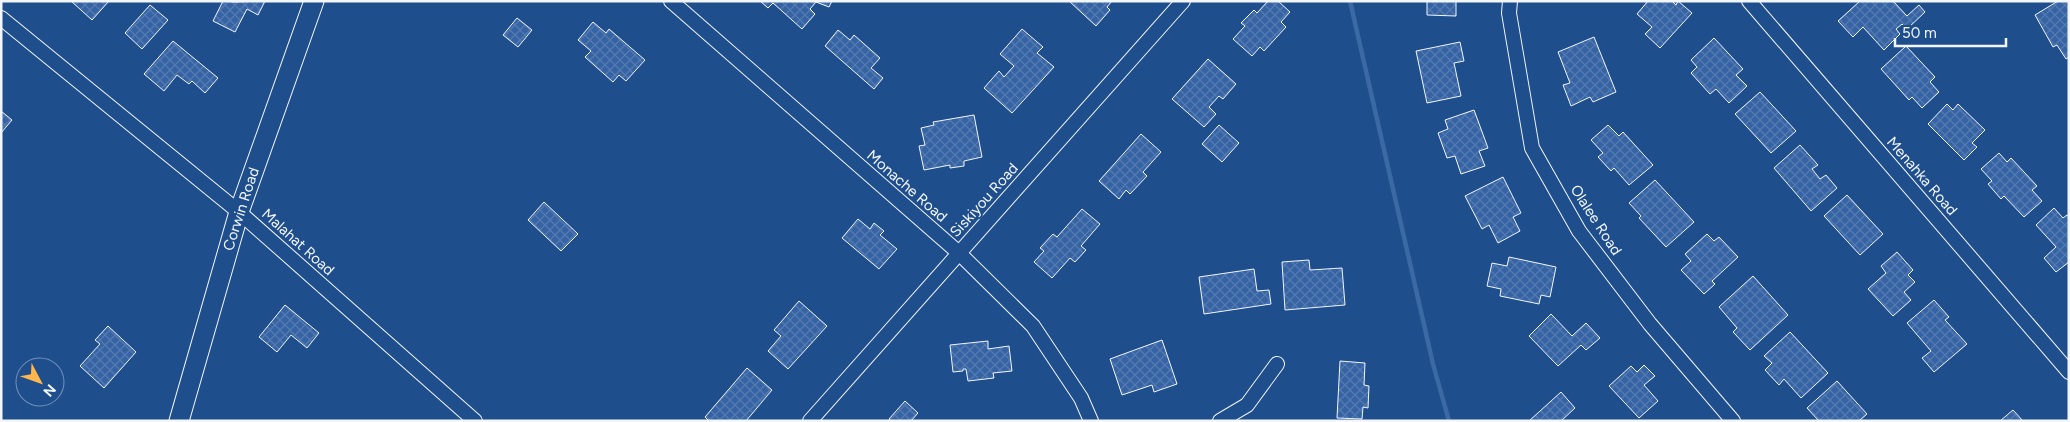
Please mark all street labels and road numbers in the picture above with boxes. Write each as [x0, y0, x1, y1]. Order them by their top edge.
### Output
street label: Menahka Road [1883, 133, 1961, 219]
street label: Monache Road [863, 146, 951, 226]
street label: Siskiyou Road [946, 159, 1022, 241]
street label: Corwin Road [219, 165, 263, 253]
street label: Olalee Road [1567, 181, 1625, 259]
street label: Malahat Road [258, 205, 338, 279]

